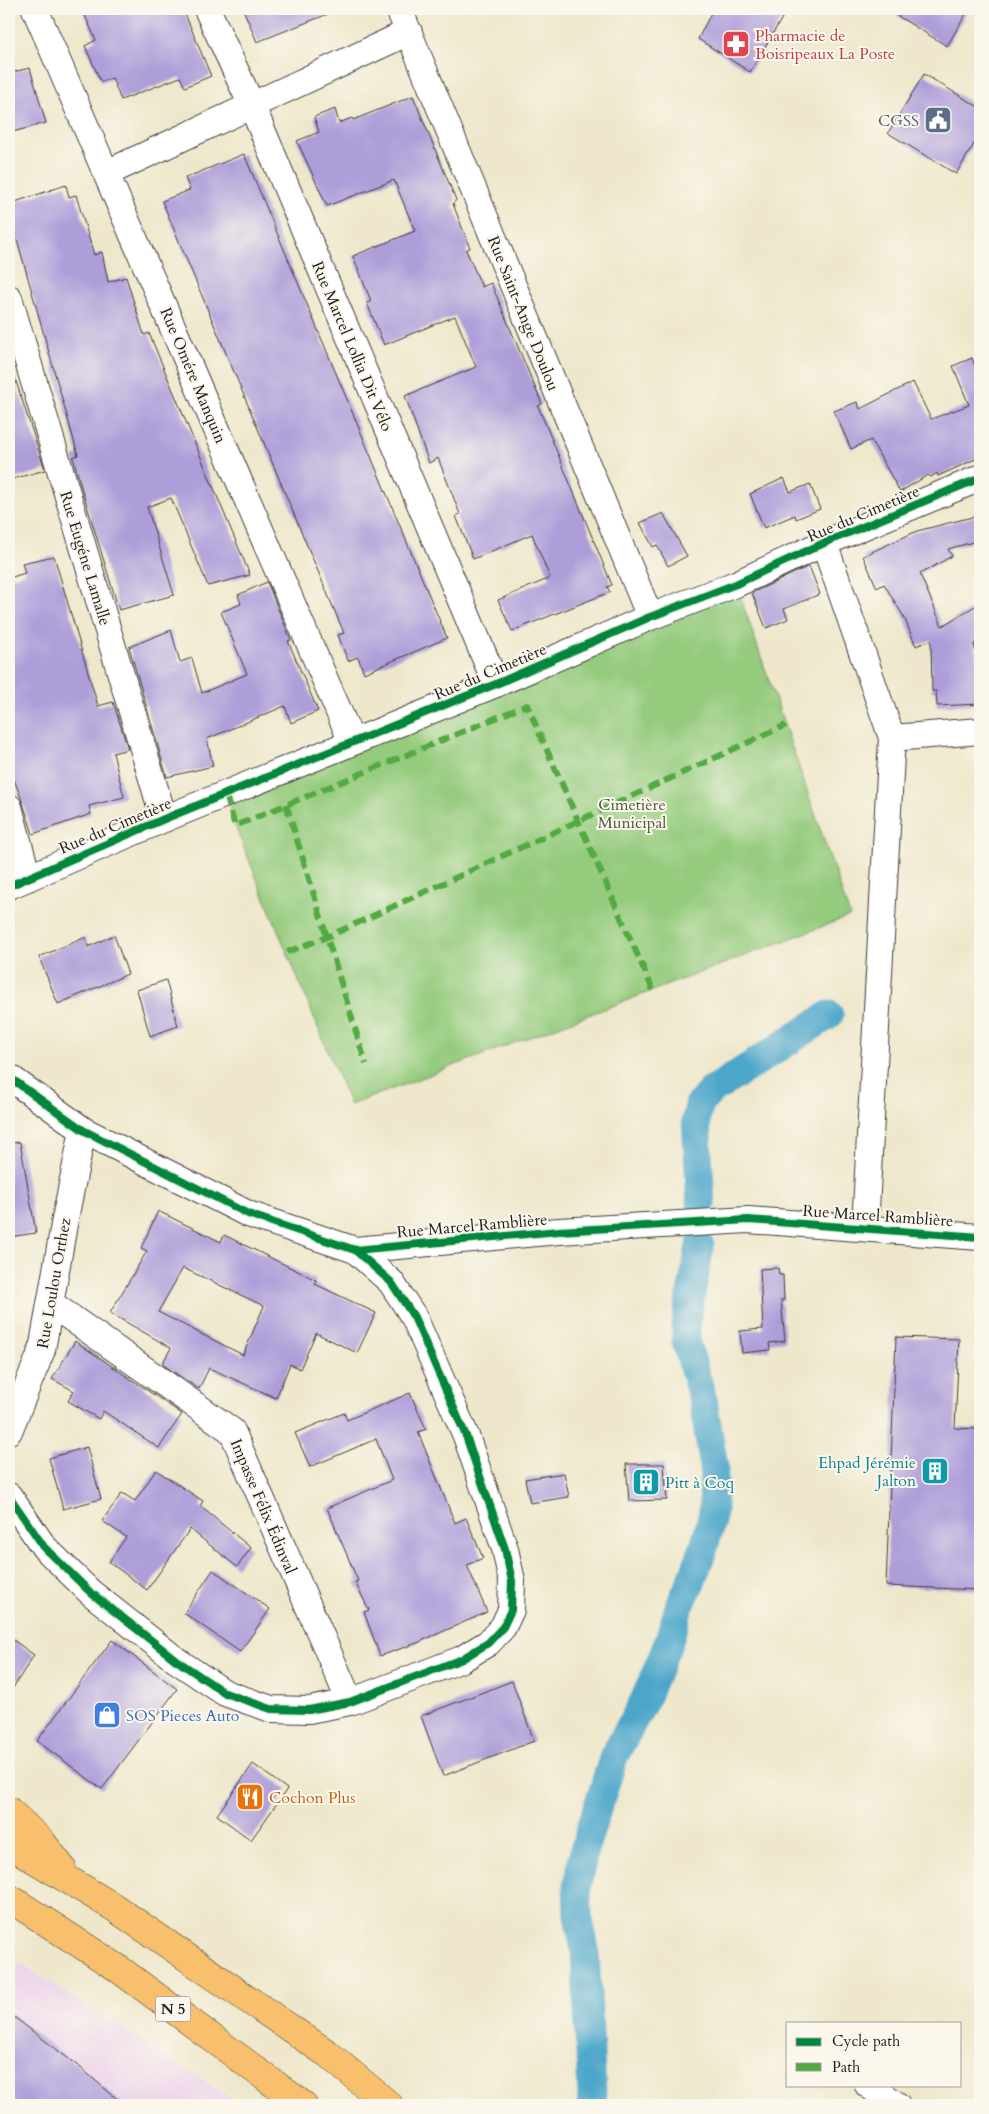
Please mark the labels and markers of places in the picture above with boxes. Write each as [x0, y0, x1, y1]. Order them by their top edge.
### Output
place label: Pharmacie de Boisripeaux La Poste [755, 25, 895, 65]
pharmacy icon: Pharmacie de Boisripeaux La Poste [721, 29, 751, 59]
public building icon: CGSS [923, 105, 953, 135]
place label: CGSS [878, 110, 919, 132]
place label: Ehpad Jérémie Jalton [818, 1452, 916, 1492]
building icon: Ehpad Jérémie Jalton [920, 1456, 950, 1486]
building icon: Pitt à Coq [631, 1467, 661, 1497]
place label: Pitt à Coq [665, 1472, 734, 1494]
shop icon: SOS Pieces Auto [92, 1700, 122, 1730]
place label: SOS Pieces Auto [126, 1705, 240, 1727]
restaurant icon: Cochon Plus [235, 1782, 265, 1812]
place label: Cochon Plus [269, 1787, 356, 1809]

